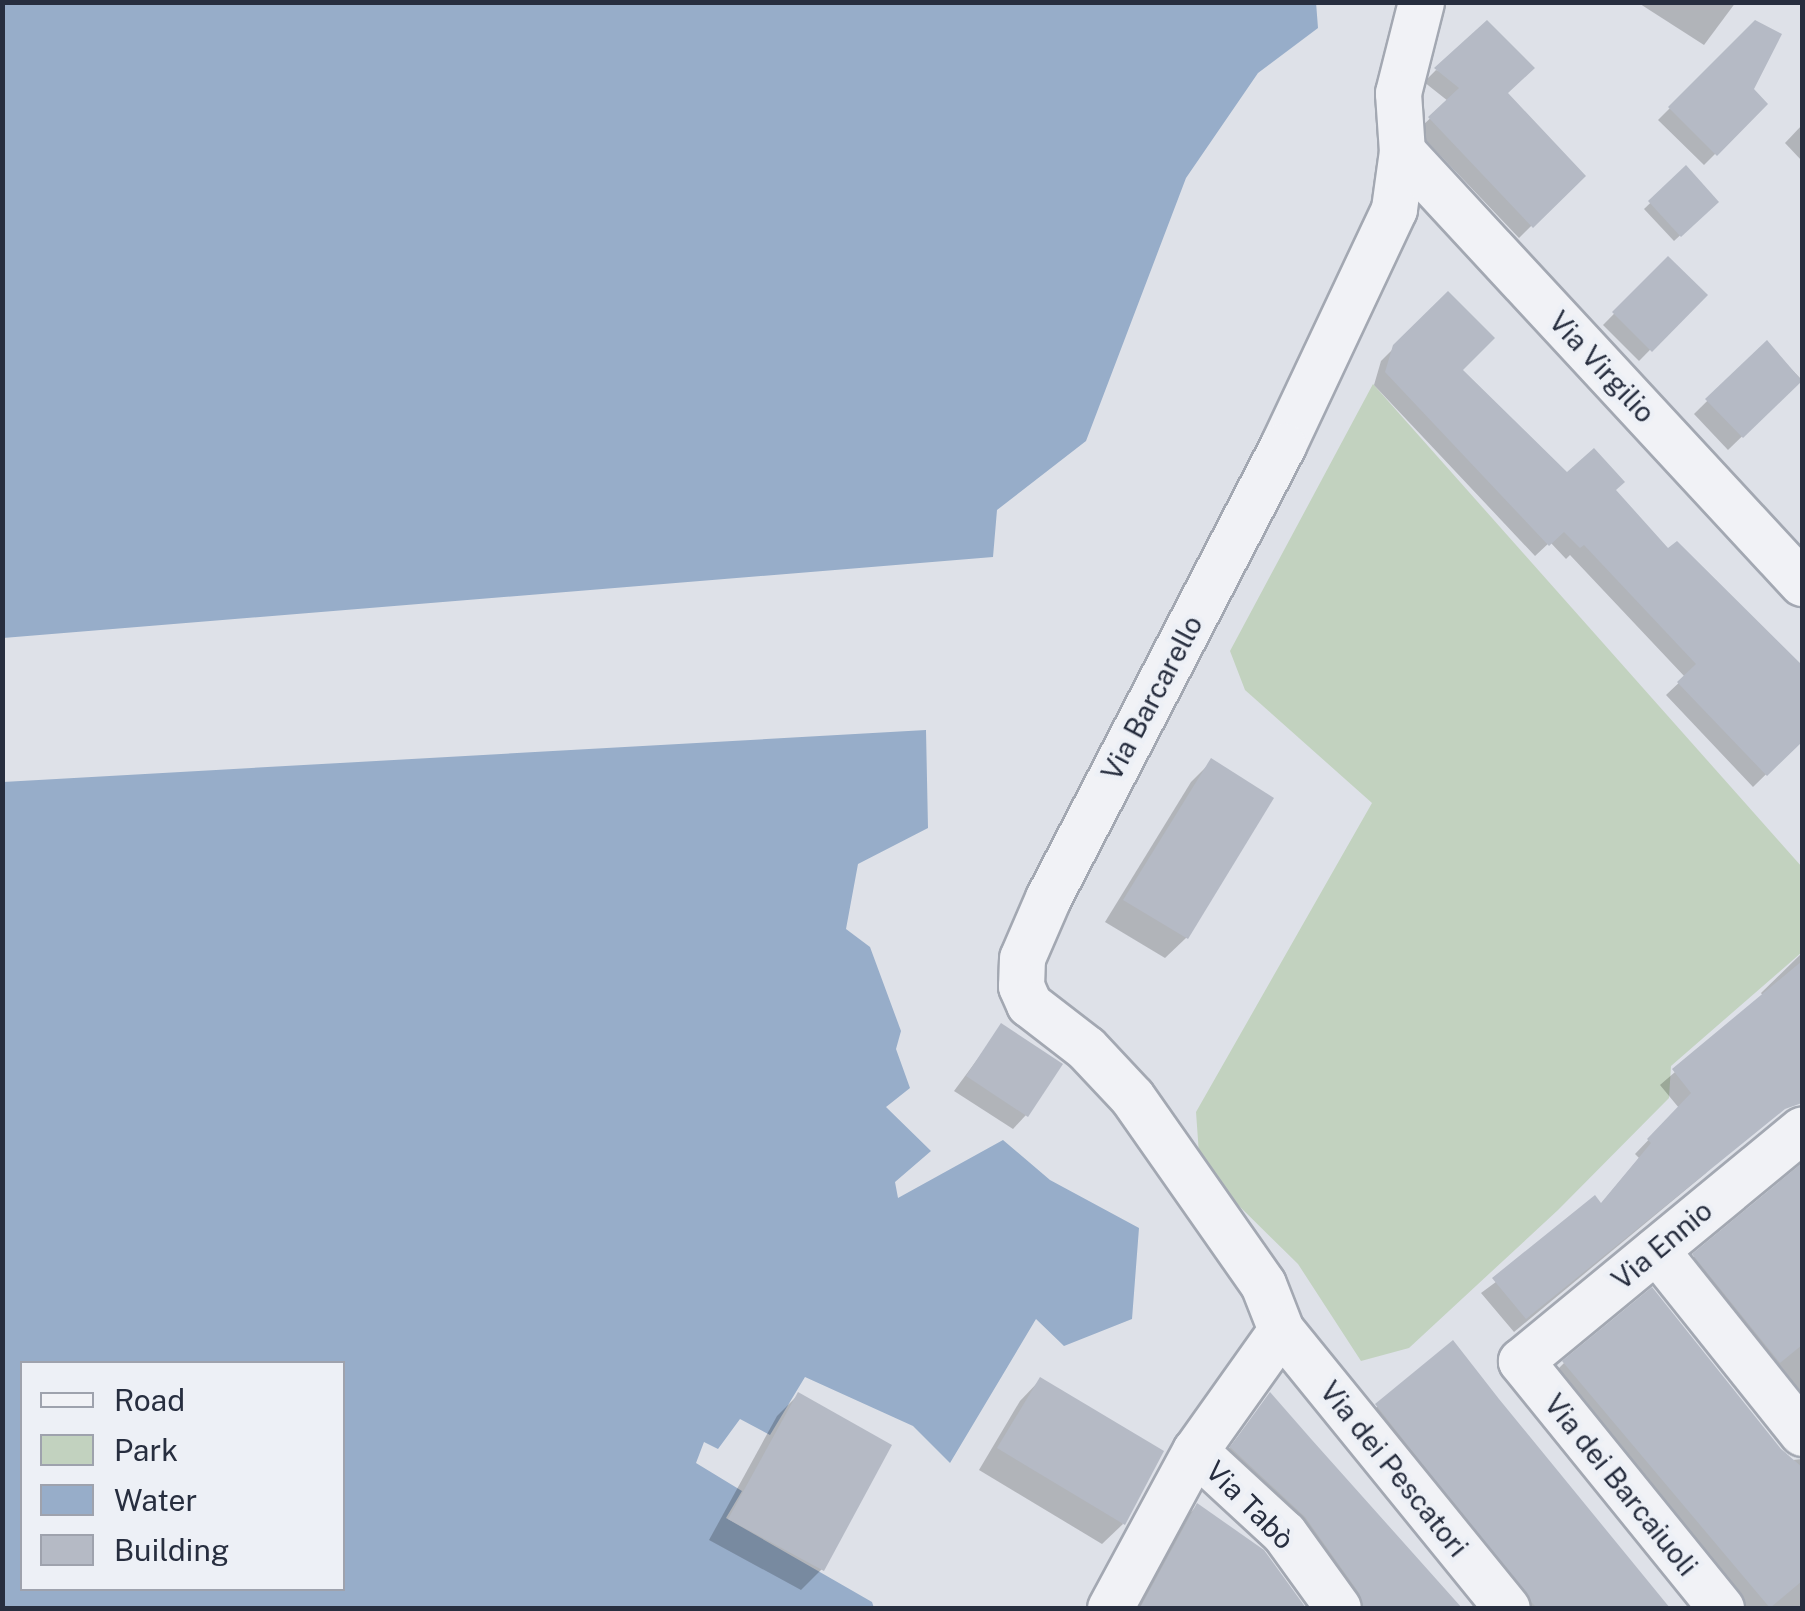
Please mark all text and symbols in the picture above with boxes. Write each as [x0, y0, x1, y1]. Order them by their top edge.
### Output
street label: Via Virgilio [1542, 304, 1662, 430]
street label: Via Barcarello [1094, 610, 1210, 786]
street label: Via Ennio [1605, 1194, 1719, 1296]
legend [20, 1361, 345, 1591]
street label: Via dei Pescatori [1313, 1374, 1475, 1564]
text: Road [114, 1382, 185, 1418]
street label: Via dei Barcaiuoli [1537, 1387, 1705, 1583]
text: Park [114, 1432, 178, 1468]
street label: Via Tabò [1199, 1454, 1301, 1556]
text: Water [114, 1482, 197, 1518]
text: Building [114, 1532, 229, 1568]

